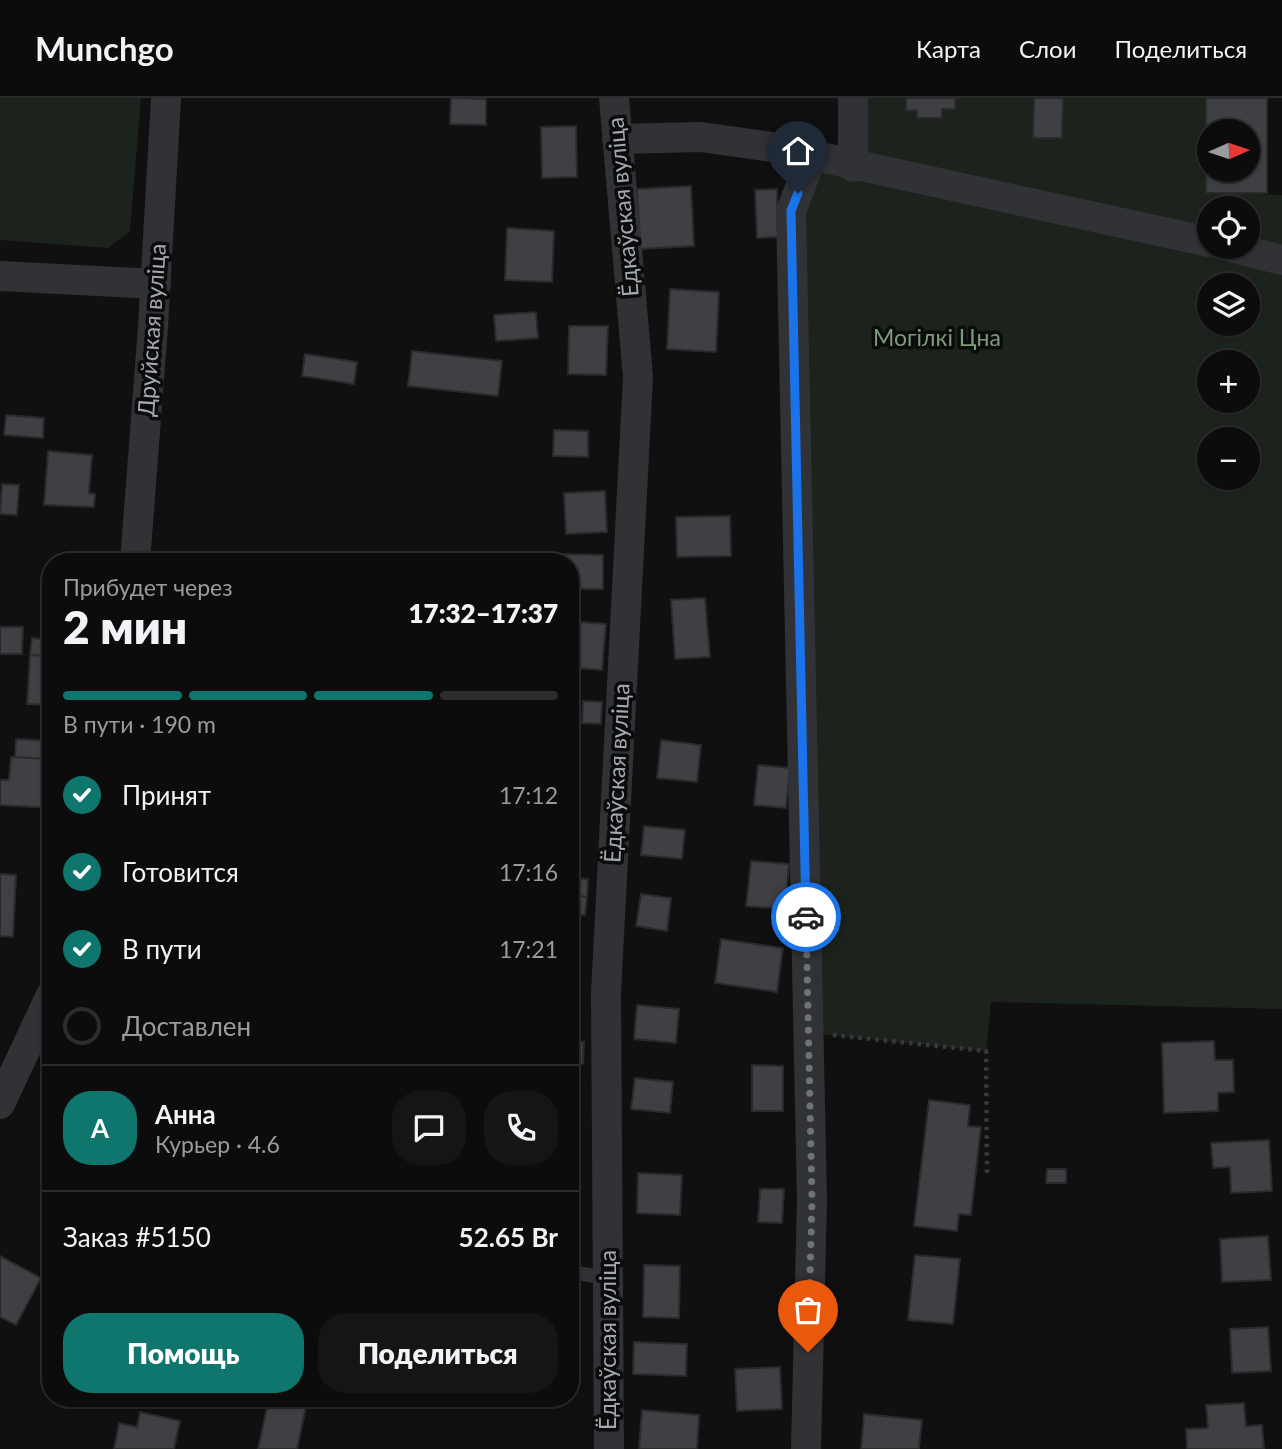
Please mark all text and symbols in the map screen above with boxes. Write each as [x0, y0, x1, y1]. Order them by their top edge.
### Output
text: Munchgo [35, 28, 174, 68]
text: Карта [916, 34, 981, 63]
text: Слои [1019, 34, 1076, 63]
text: Поделиться [1114, 34, 1247, 63]
street label: Ёдкаўская вуліца [600, 116, 644, 298]
north arrow [1197, 119, 1260, 182]
map controls [1197, 119, 1260, 490]
pin [768, 121, 828, 193]
icon: home [779, 132, 817, 170]
button: locate [1197, 196, 1260, 259]
street label: Друйская вуліца [131, 243, 171, 417]
button: layers [1197, 273, 1260, 336]
park label: Могілкі Цна [873, 323, 1001, 351]
button: + [1197, 350, 1260, 413]
button: − [1197, 427, 1260, 490]
text: Прибудет через [63, 573, 233, 601]
text: 17:32–17:37 [408, 597, 558, 629]
text: 2 мин [63, 599, 187, 654]
street label: Ёдкаўская вуліца [597, 682, 635, 863]
text: В пути · 190 m [63, 710, 216, 738]
icon: check [63, 776, 101, 814]
text: Принят [122, 779, 211, 811]
text: 17:12 [499, 781, 558, 809]
icon: check [63, 853, 101, 891]
text: Готовится [122, 856, 239, 888]
text: 17:16 [499, 858, 558, 886]
courier [771, 882, 841, 952]
icon: car [787, 898, 825, 936]
icon: check [63, 930, 101, 968]
text: В пути [122, 933, 202, 965]
text: 17:21 [499, 935, 558, 963]
text: Доставлен [122, 1010, 251, 1042]
button: chat [392, 1091, 466, 1165]
button: phone [484, 1091, 558, 1165]
text: Анна [155, 1098, 216, 1130]
text: А [91, 1112, 109, 1144]
text: Курьер · 4.6 [155, 1130, 280, 1158]
text: Заказ #5150 [63, 1221, 211, 1253]
text: 52.65 Br [459, 1221, 558, 1253]
street label: Ёдкаўская вуліца [593, 1250, 621, 1430]
pin [778, 1280, 838, 1352]
icon: bag [789, 1291, 827, 1329]
button: Помощь [63, 1313, 304, 1393]
button: Поделиться [318, 1313, 558, 1393]

